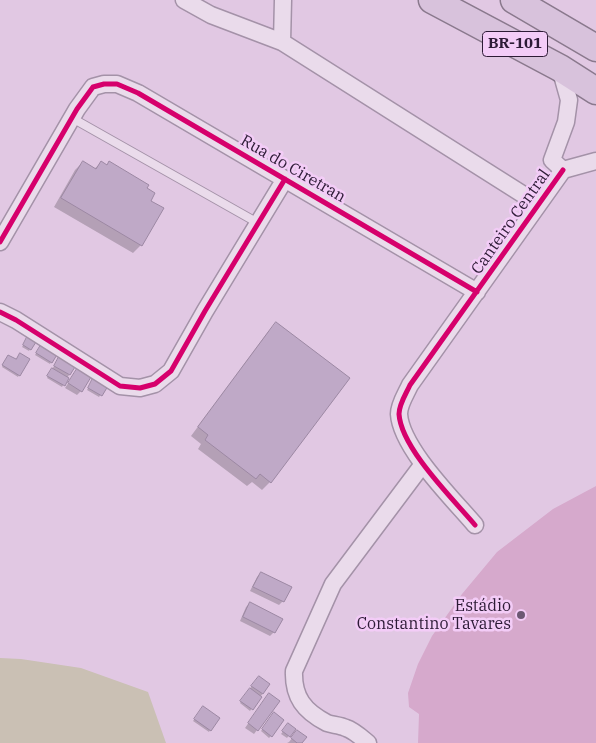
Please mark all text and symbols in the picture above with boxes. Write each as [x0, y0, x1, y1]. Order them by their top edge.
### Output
road number: BR-101 [482, 32, 548, 56]
street label: Rua do Ciretran [237, 131, 349, 207]
street label: Canteiro Central [468, 166, 554, 278]
place label: Estádio Constantino Tavares [357, 596, 511, 634]
marker: Estádio Constantino Tavares [515, 609, 527, 621]

